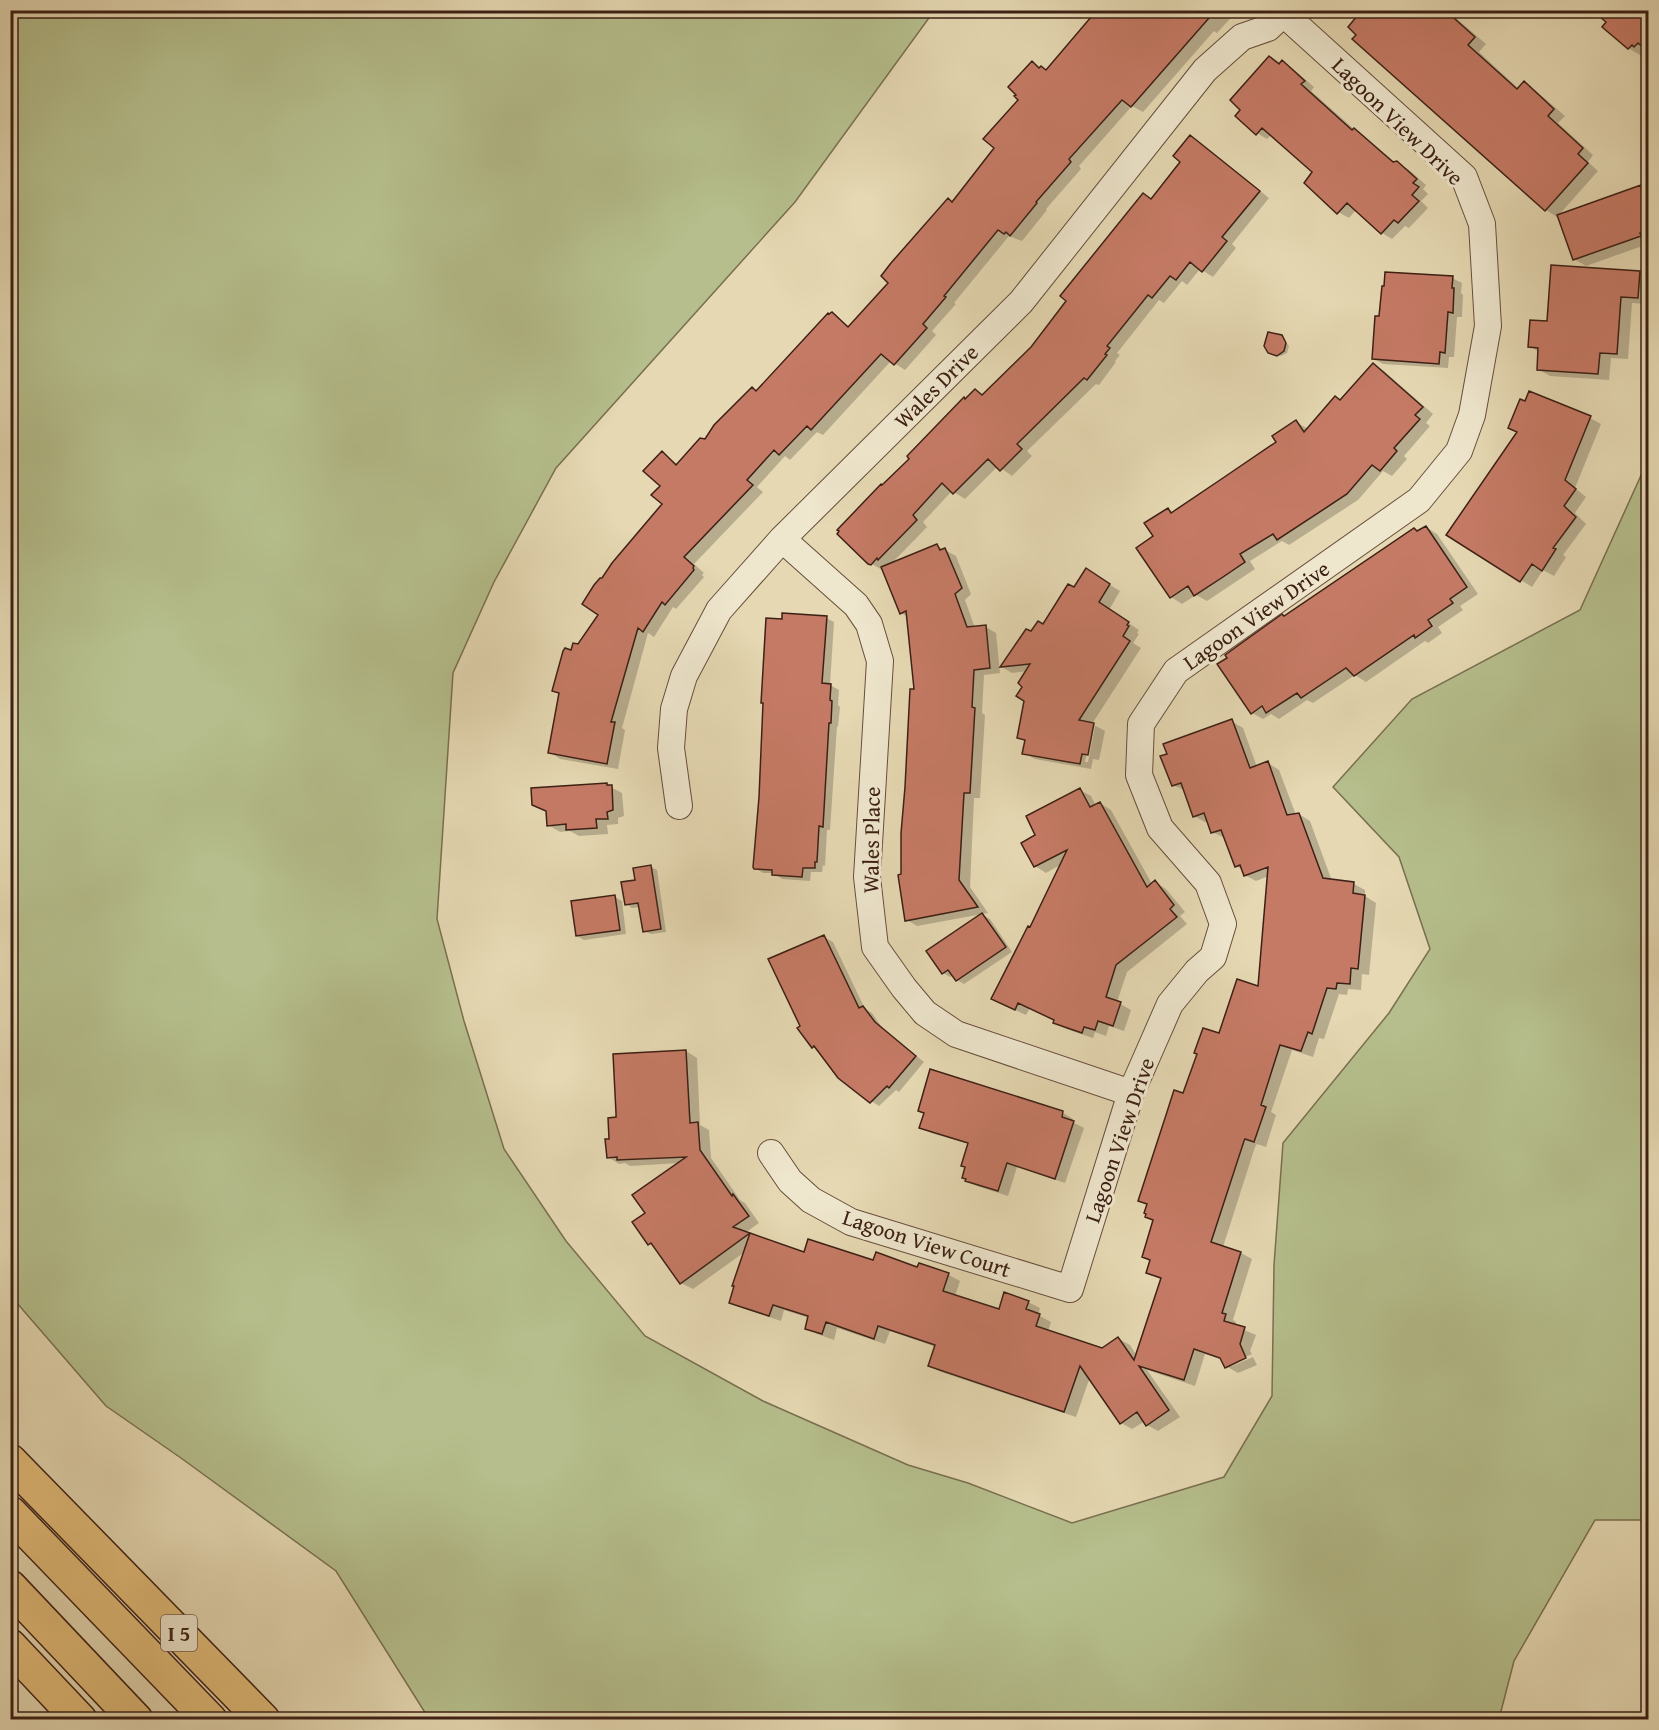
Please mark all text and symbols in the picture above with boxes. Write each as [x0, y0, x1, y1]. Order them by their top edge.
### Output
street label: Lagoon View Drive [1325, 50, 1471, 192]
street label: Wales Drive [887, 337, 985, 435]
street label: Lagoon View Drive [1176, 552, 1336, 678]
street label: Wales Place [854, 786, 888, 894]
street label: Lagoon View Drive [1076, 1053, 1162, 1227]
street label: Lagoon View Court [839, 1201, 1015, 1285]
road number: I 5 [161, 1615, 197, 1651]

